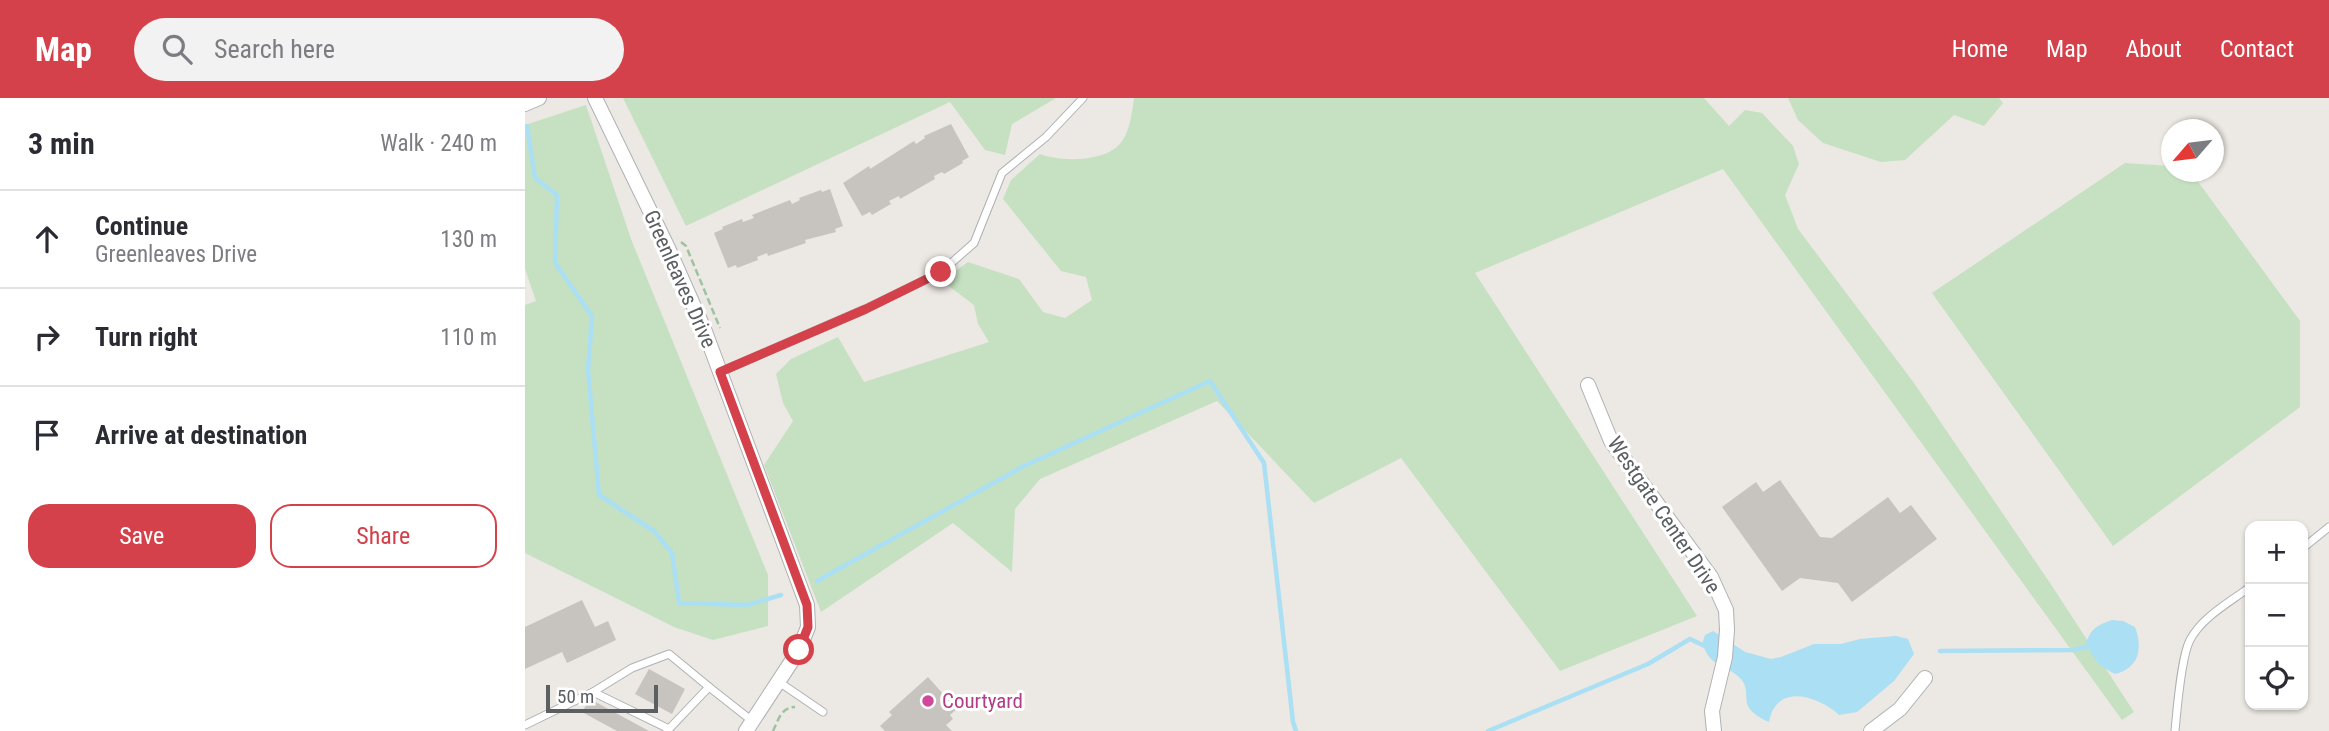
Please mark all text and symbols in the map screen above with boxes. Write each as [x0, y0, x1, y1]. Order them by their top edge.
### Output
search box [134, 18, 624, 81]
text: Map [35, 30, 92, 69]
icon: search [158, 30, 196, 68]
text: Search here [214, 34, 335, 64]
text: Home [1952, 35, 2008, 63]
text: Map [2046, 35, 2088, 63]
text: About [2126, 35, 2182, 63]
text: Contact [2220, 35, 2294, 63]
north arrow [2161, 119, 2224, 182]
text: 3 min [28, 126, 95, 161]
text: Walk · 240 m [380, 130, 497, 157]
street label: Greenleaves Drive [639, 207, 721, 352]
text: Continue [95, 211, 188, 241]
icon: ahead [28, 220, 66, 258]
text: 130 m [440, 226, 497, 253]
text: Greenleaves Drive [95, 241, 257, 268]
route end [925, 256, 956, 287]
icon: right [28, 318, 66, 356]
text: Turn right [95, 322, 197, 352]
text: 110 m [440, 324, 497, 351]
icon: arrive [28, 416, 66, 454]
text: Arrive at destination [95, 420, 307, 450]
street label: Westgate Center Drive [1603, 432, 1725, 598]
button: Save [28, 504, 256, 568]
button: Share [270, 504, 497, 568]
map controls [2245, 521, 2308, 710]
button: + [2245, 521, 2308, 584]
button: − [2245, 584, 2308, 647]
route start [783, 634, 814, 665]
button: locate [2245, 647, 2308, 710]
scale bar [546, 682, 658, 714]
text: 50 m [557, 685, 594, 708]
place label: Courtyard [942, 689, 1023, 713]
marker: Courtyard [920, 693, 936, 709]

